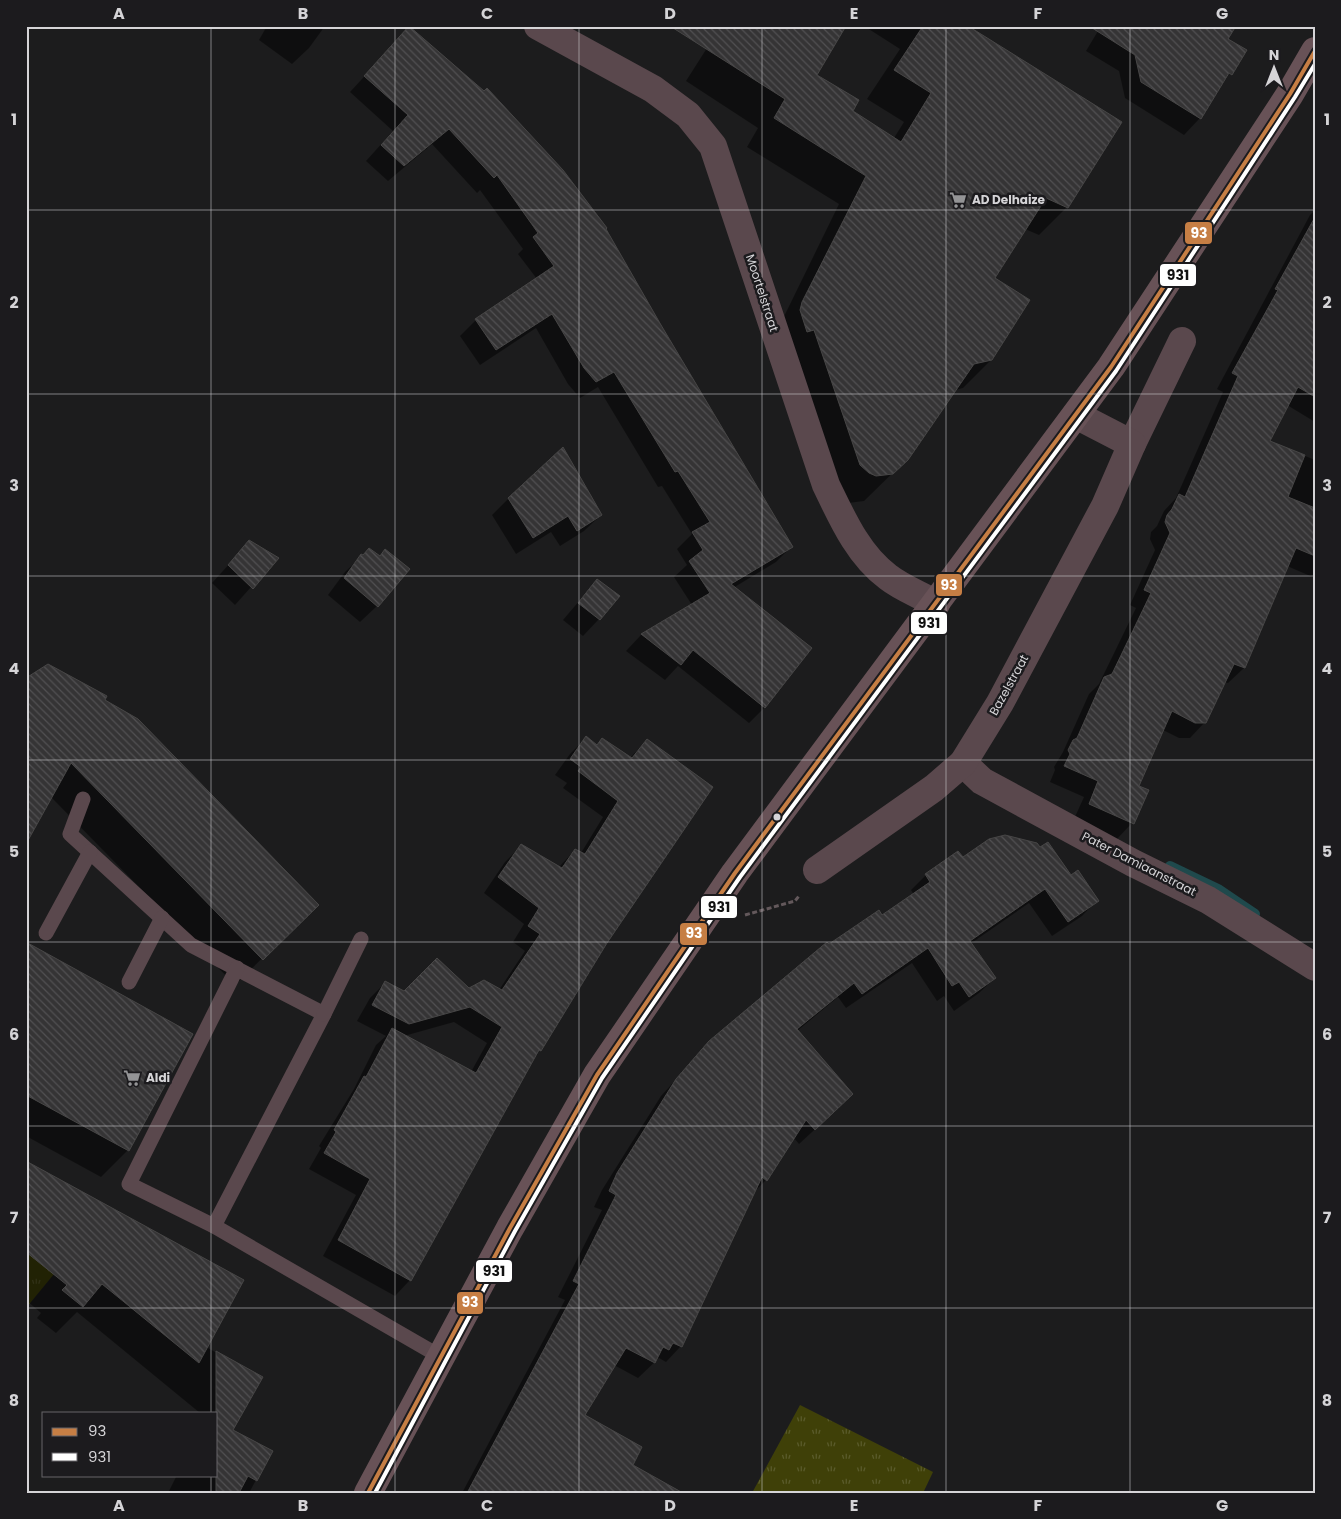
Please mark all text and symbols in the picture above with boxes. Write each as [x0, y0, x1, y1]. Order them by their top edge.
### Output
text: A [113, 2, 125, 25]
text: B [298, 2, 308, 25]
text: C [481, 2, 493, 25]
text: D [664, 2, 676, 25]
text: E [850, 2, 858, 25]
text: F [1034, 2, 1043, 25]
text: G [1216, 2, 1228, 25]
north arrow [1248, 42, 1298, 92]
text: N [1269, 45, 1279, 65]
text: 1 [11, 108, 17, 131]
text: 1 [1324, 108, 1330, 131]
supermarket icon: AD Delhaize [948, 190, 968, 210]
place label: AD Delhaize [972, 191, 1045, 208]
line badge: 93 [1184, 221, 1213, 245]
text: 93 [1190, 223, 1208, 243]
street label: Moortelstraat [742, 252, 783, 334]
line badge: 931 [1159, 263, 1197, 287]
text: 931 [1167, 265, 1189, 285]
text: 2 [9, 291, 19, 314]
text: 2 [1322, 291, 1332, 314]
text: 3 [9, 474, 19, 497]
text: 3 [1322, 474, 1332, 497]
line badge: 93 [935, 573, 963, 597]
text: 93 [940, 575, 958, 595]
line badge: 931 [910, 611, 948, 635]
text: 931 [918, 613, 940, 633]
street label: Bazelstraat [985, 651, 1032, 718]
text: 4 [9, 657, 20, 680]
text: 4 [1322, 657, 1333, 680]
unlabelled marker [772, 812, 782, 822]
street label: Pater Damiaanstraat [1079, 827, 1199, 900]
text: 5 [9, 840, 19, 863]
text: 5 [1322, 840, 1332, 863]
line badge: 931 [700, 895, 738, 919]
text: 931 [708, 897, 730, 917]
line badge: 93 [679, 922, 708, 946]
text: 93 [685, 923, 703, 943]
text: 6 [9, 1023, 19, 1046]
text: 6 [1322, 1023, 1332, 1046]
supermarket icon: Aldi [122, 1068, 142, 1088]
place label: Aldi [146, 1069, 170, 1086]
text: 7 [10, 1206, 19, 1229]
text: 7 [1323, 1206, 1332, 1229]
line badge: 931 [475, 1259, 513, 1283]
text: 931 [483, 1261, 505, 1281]
line badge: 93 [456, 1291, 484, 1315]
text: 93 [461, 1292, 479, 1312]
text: 8 [9, 1389, 19, 1412]
text: 8 [1322, 1389, 1332, 1412]
legend [42, 1412, 218, 1476]
text: 93 [88, 1420, 106, 1441]
text: 931 [88, 1446, 111, 1467]
text: A [113, 1494, 125, 1517]
text: B [298, 1494, 308, 1517]
text: C [481, 1494, 493, 1517]
text: D [664, 1494, 676, 1517]
text: E [850, 1494, 858, 1517]
text: F [1034, 1494, 1043, 1517]
text: G [1216, 1494, 1228, 1517]

